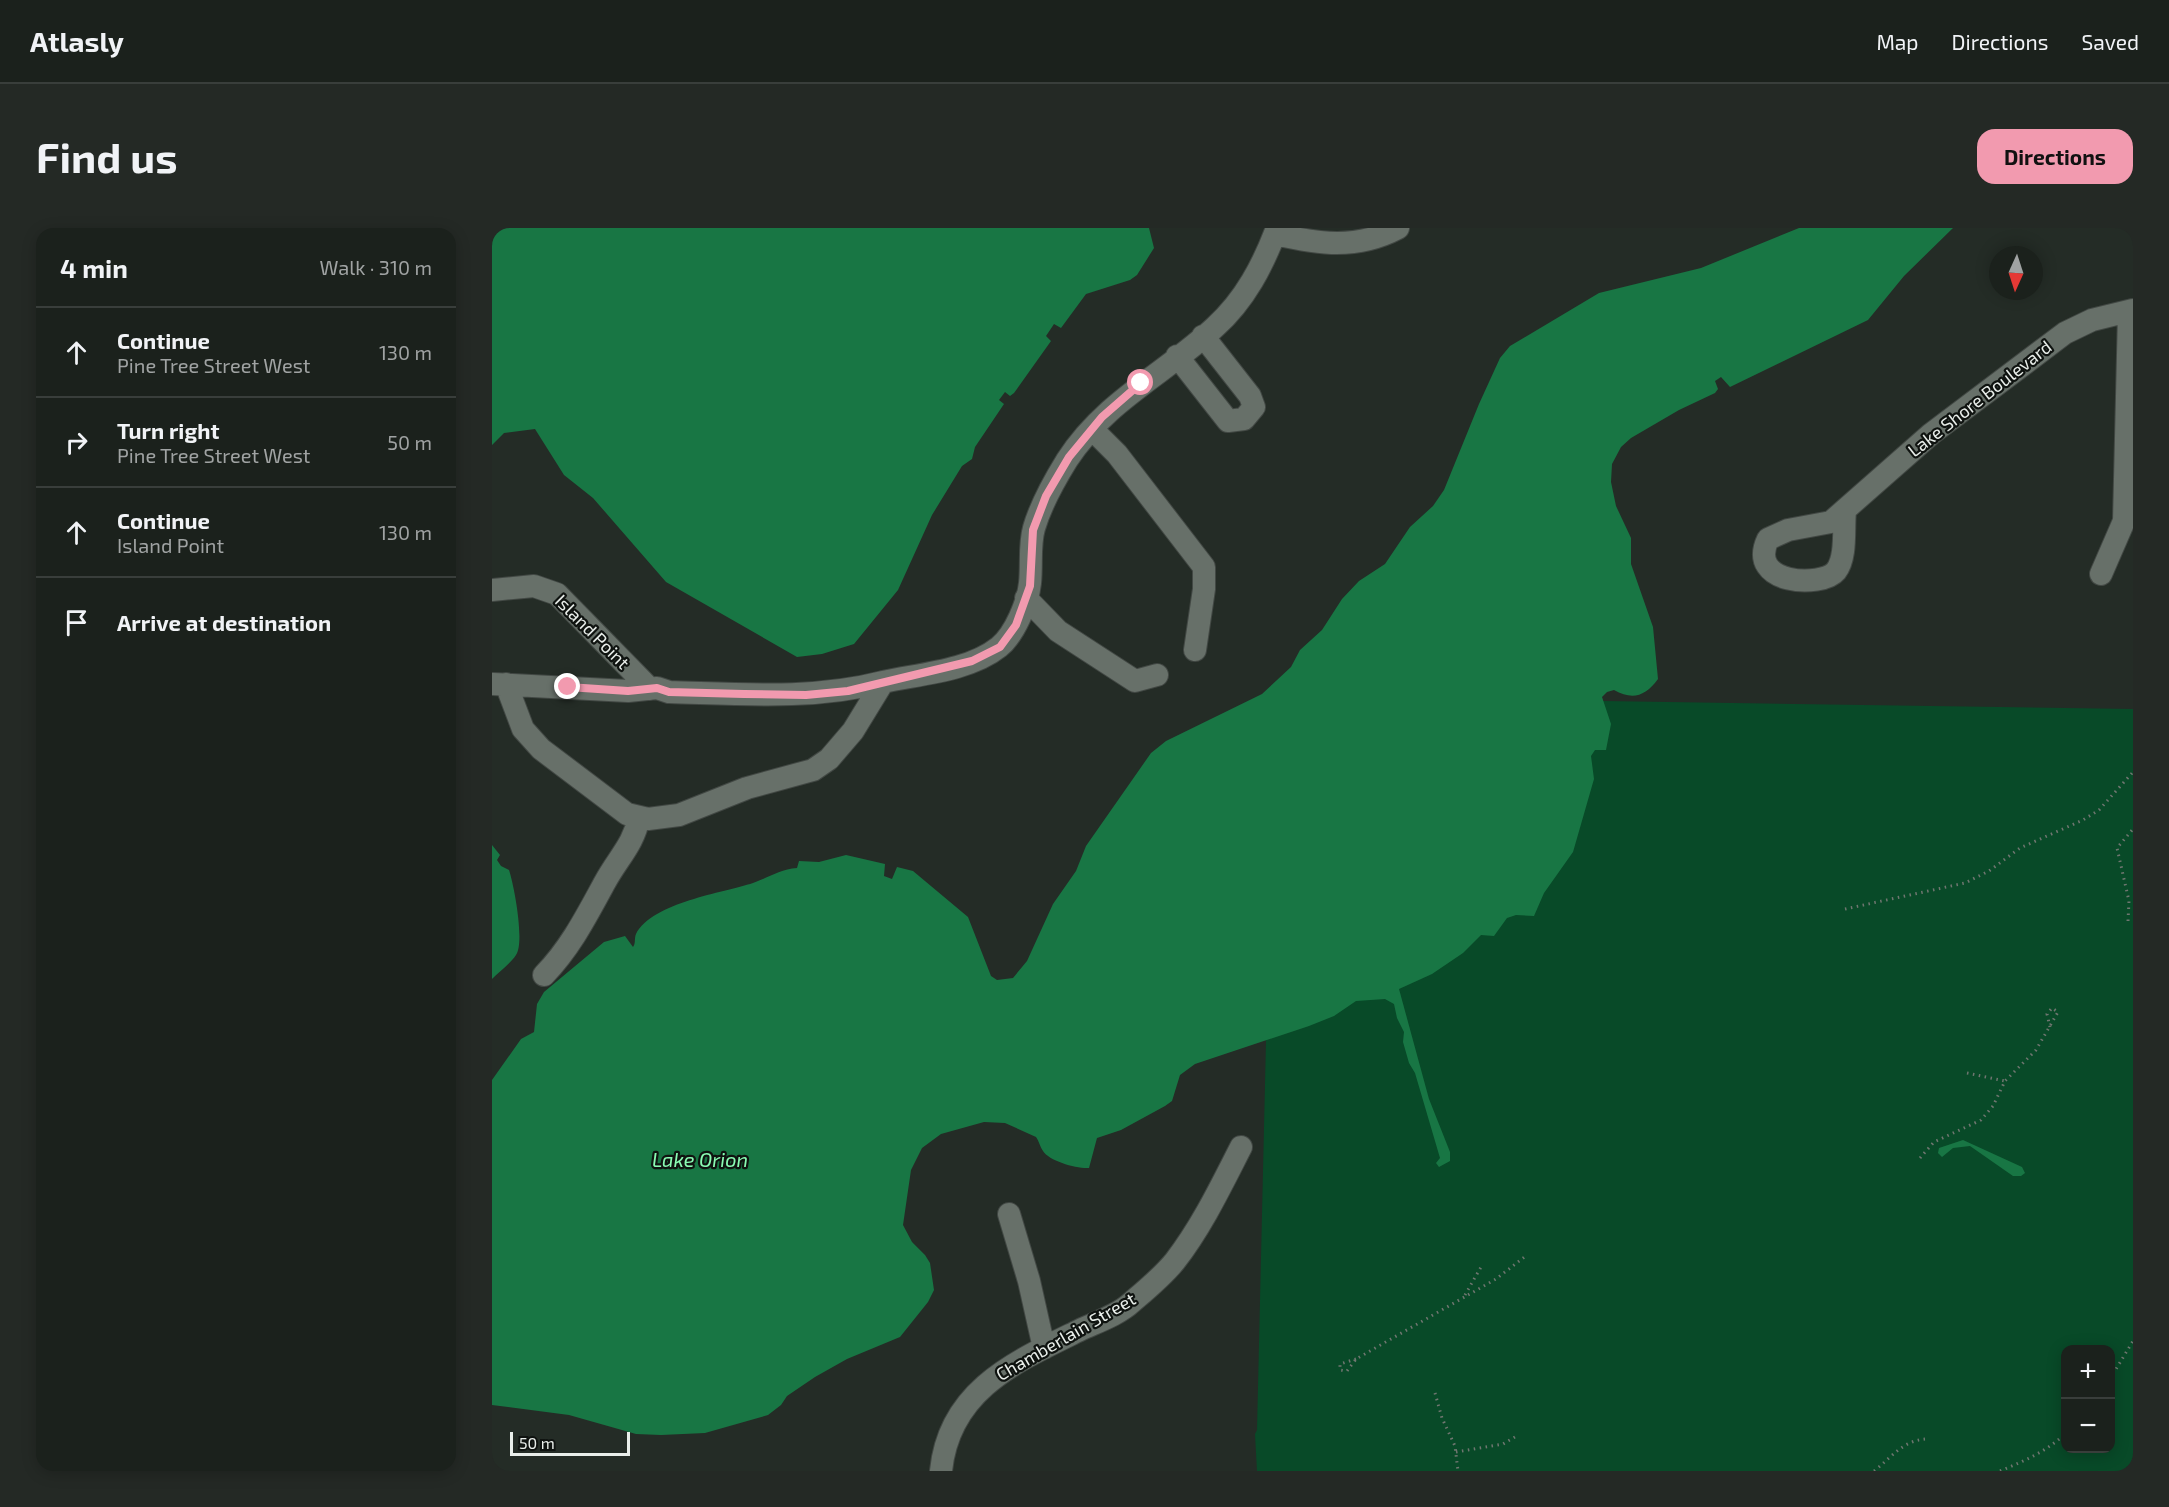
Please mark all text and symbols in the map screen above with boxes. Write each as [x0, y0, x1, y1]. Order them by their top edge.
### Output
text: Atlasly [30, 24, 124, 58]
text: Map [1876, 29, 1919, 54]
text: Directions [1952, 29, 2048, 54]
text: Saved [2081, 29, 2139, 54]
button: Directions [1977, 129, 2133, 184]
text: Find us [36, 131, 178, 181]
north arrow [1989, 246, 2043, 300]
text: 4 min [60, 252, 128, 283]
text: Walk · 310 m [320, 255, 432, 279]
text: Continue [117, 327, 210, 353]
street label: Lake Shore Boulevard [1903, 335, 2056, 461]
icon: ahead [60, 336, 93, 369]
text: 130 m [379, 340, 432, 364]
text: Pine Tree Street West [117, 353, 310, 377]
route start [1127, 369, 1153, 395]
text: Turn right [117, 417, 219, 443]
icon: right [60, 426, 93, 459]
text: 50 m [387, 430, 432, 454]
text: Pine Tree Street West [117, 443, 310, 467]
text: Continue [117, 507, 210, 533]
icon: ahead [60, 516, 93, 549]
text: 130 m [379, 520, 432, 544]
text: Island Point [117, 533, 224, 557]
street label: Island Point [551, 589, 635, 673]
icon: arrive [60, 606, 93, 639]
text: Arrive at destination [117, 609, 331, 635]
route end [554, 673, 580, 699]
water label: Lake Orion [652, 1147, 748, 1171]
street label: Chamberlain Street [992, 1287, 1139, 1385]
map controls [2061, 1345, 2115, 1453]
button: + [2061, 1345, 2115, 1399]
button: − [2061, 1399, 2115, 1453]
scale bar [510, 1429, 630, 1456]
text: 50 m [519, 1433, 555, 1452]

